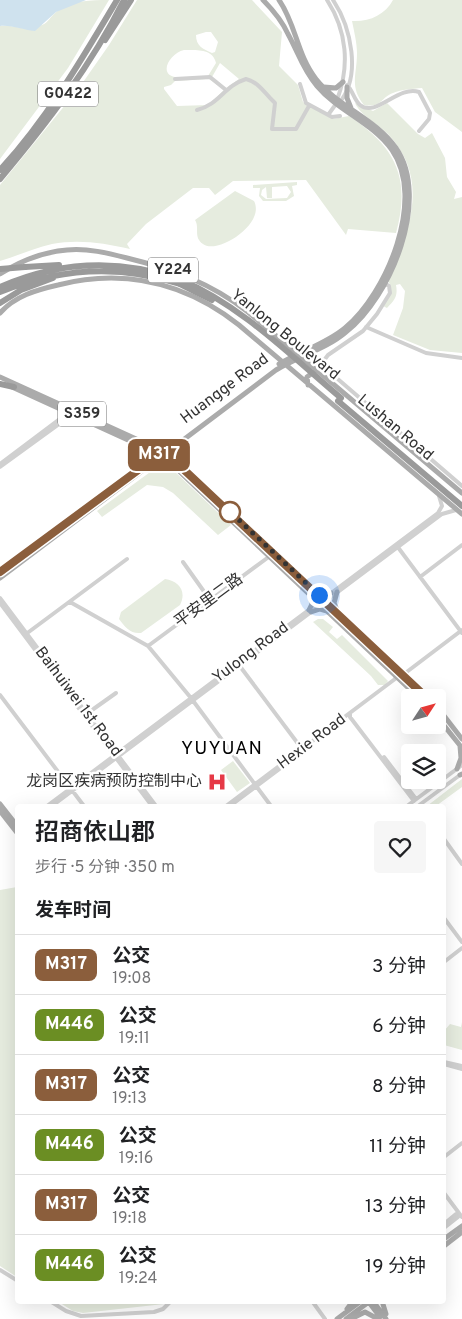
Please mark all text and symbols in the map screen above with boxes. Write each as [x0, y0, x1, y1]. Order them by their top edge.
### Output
road number: G0422 [38, 82, 98, 106]
road number: Y224 [148, 258, 198, 282]
street label: Yanlong Boulevard [227, 285, 343, 385]
street label: Huangge Road [177, 349, 273, 429]
street label: Lushan Road [353, 390, 437, 466]
road number: S359 [58, 402, 106, 426]
line badge: M317 [124, 439, 194, 471]
text: M317 [138, 443, 180, 466]
unlabelled marker [219, 501, 241, 523]
street label: 平安里二路 [171, 569, 247, 633]
your location [307, 583, 332, 608]
street label: Yulong Road [209, 618, 293, 688]
street label: Baihuiwei 1st Road [30, 643, 126, 761]
north arrow [401, 689, 446, 734]
map controls [401, 689, 446, 789]
street label: Hexie Road [274, 710, 350, 774]
district label: YUYUAN [181, 737, 263, 761]
button: layers [401, 744, 446, 789]
hospital icon: 龙岗区疾病预防控制中心 [206, 771, 228, 793]
place label: 龙岗区疾病预防控制中心 [26, 772, 202, 792]
text: 招商依山郡 [35, 819, 155, 849]
button: heart [374, 821, 426, 873]
text: 步行 · 5 分钟 · 350 m [35, 858, 175, 878]
text: 发车时间 [35, 899, 111, 923]
text: 公交 [112, 945, 150, 969]
text: M317 [45, 953, 87, 976]
text: 3 分钟 [372, 955, 426, 979]
text: 19:08 [112, 969, 151, 989]
text: 公交 [119, 1005, 157, 1029]
text: M446 [45, 1013, 94, 1036]
text: 6 分钟 [372, 1015, 426, 1039]
text: 19:11 [119, 1029, 150, 1049]
text: 公交 [112, 1065, 150, 1089]
text: M317 [45, 1073, 87, 1096]
text: 8 分钟 [372, 1075, 426, 1099]
text: 19:13 [112, 1089, 147, 1109]
text: 公交 [119, 1125, 157, 1149]
text: M446 [45, 1133, 94, 1156]
text: 11 分钟 [369, 1135, 426, 1159]
text: 19:16 [119, 1149, 153, 1169]
text: 公交 [112, 1185, 150, 1209]
text: M317 [45, 1193, 87, 1216]
text: 13 分钟 [365, 1195, 426, 1219]
text: 19:18 [112, 1209, 147, 1229]
text: 公交 [119, 1245, 157, 1269]
text: M446 [45, 1253, 94, 1276]
text: 19 分钟 [365, 1255, 426, 1279]
text: 19:24 [119, 1269, 157, 1289]

